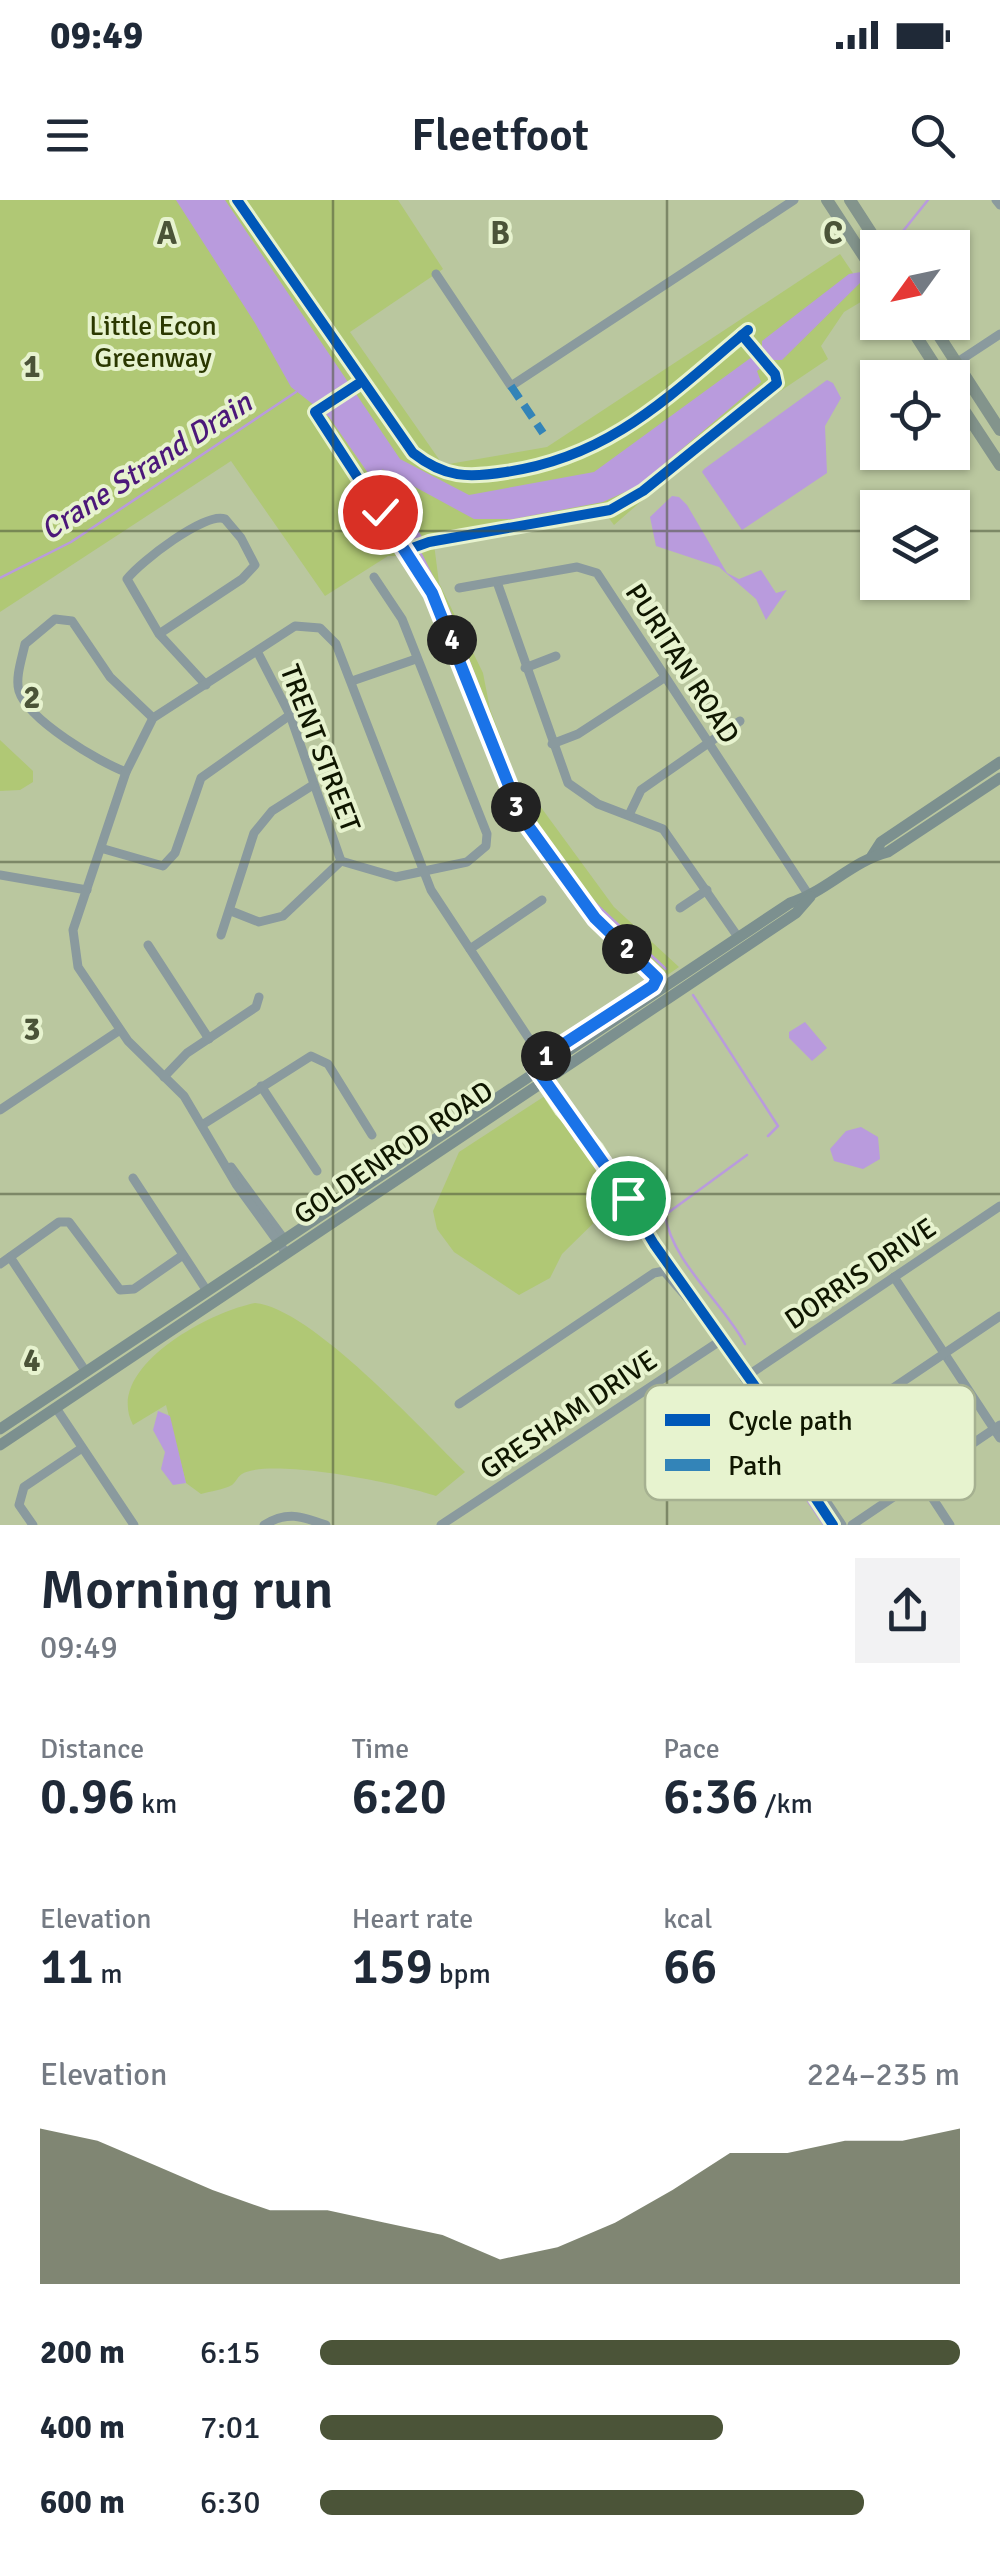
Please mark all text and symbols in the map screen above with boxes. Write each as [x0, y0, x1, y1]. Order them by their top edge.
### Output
text: 09:49 [50, 12, 143, 59]
icon: menu [40, 108, 95, 163]
text: Fleetfoot [411, 108, 589, 163]
icon: search [905, 108, 960, 163]
text: A [157, 214, 178, 253]
text: B [490, 214, 510, 253]
text: C [823, 214, 843, 253]
north arrow [860, 230, 970, 340]
map controls [860, 230, 970, 600]
park label: Little Econ Greenway [89, 309, 217, 375]
text: 1 [23, 347, 41, 386]
button: locate [860, 360, 970, 470]
water label: Crane Strand Drain [34, 383, 260, 548]
pin [338, 470, 423, 555]
icon: check [353, 485, 408, 540]
button: layers [860, 490, 970, 600]
street label: PURITAN ROAD [618, 577, 746, 750]
pin: 4 [427, 615, 477, 665]
text: 4 [444, 623, 460, 657]
street label: TRENT STREET [273, 660, 368, 837]
text: 2 [23, 678, 41, 717]
pin: 3 [491, 782, 541, 832]
text: 3 [508, 790, 524, 824]
pin: 2 [602, 924, 652, 974]
text: 2 [619, 932, 635, 966]
text: 3 [23, 1010, 41, 1049]
pin: 1 [521, 1031, 571, 1081]
text: 1 [538, 1039, 554, 1073]
street label: GOLDENROD ROAD [288, 1074, 499, 1232]
pin [586, 1156, 671, 1241]
icon: arrive [601, 1171, 656, 1226]
street label: DORRIS DRIVE [778, 1211, 943, 1337]
text: 4 [23, 1341, 41, 1380]
street label: GRESHAM DRIVE [474, 1343, 664, 1487]
legend [645, 1385, 975, 1500]
text: Cycle path [728, 1404, 853, 1438]
text: Path [728, 1449, 782, 1483]
text: Morning run [40, 1556, 333, 1624]
button: share [855, 1558, 960, 1663]
text: 09:49 [40, 1628, 118, 1667]
text: Distance [40, 1732, 144, 1766]
text: Time [352, 1732, 409, 1766]
text: Pace [663, 1732, 720, 1766]
text: 0.96 [40, 1766, 135, 1828]
text: 6:20 [352, 1766, 447, 1828]
text: 6:36 [663, 1766, 758, 1828]
text: km [135, 1787, 177, 1821]
text: /km [758, 1787, 813, 1821]
text: Elevation [40, 1902, 152, 1936]
text: Heart rate [352, 1902, 473, 1936]
text: kcal [663, 1902, 712, 1936]
text: 11 [40, 1936, 94, 1998]
text: 159 [352, 1936, 433, 1998]
text: 66 [663, 1936, 717, 1998]
text: m [94, 1957, 123, 1991]
text: bpm [433, 1957, 491, 1991]
text: Elevation [40, 2055, 167, 2094]
text: 224–235 m [807, 2055, 960, 2094]
text: 200 m [40, 2333, 125, 2372]
text: 6:15 [200, 2333, 260, 2372]
text: 400 m [40, 2408, 125, 2447]
text: 7:01 [200, 2408, 260, 2447]
text: 600 m [40, 2483, 125, 2522]
text: 6:30 [200, 2483, 260, 2522]

